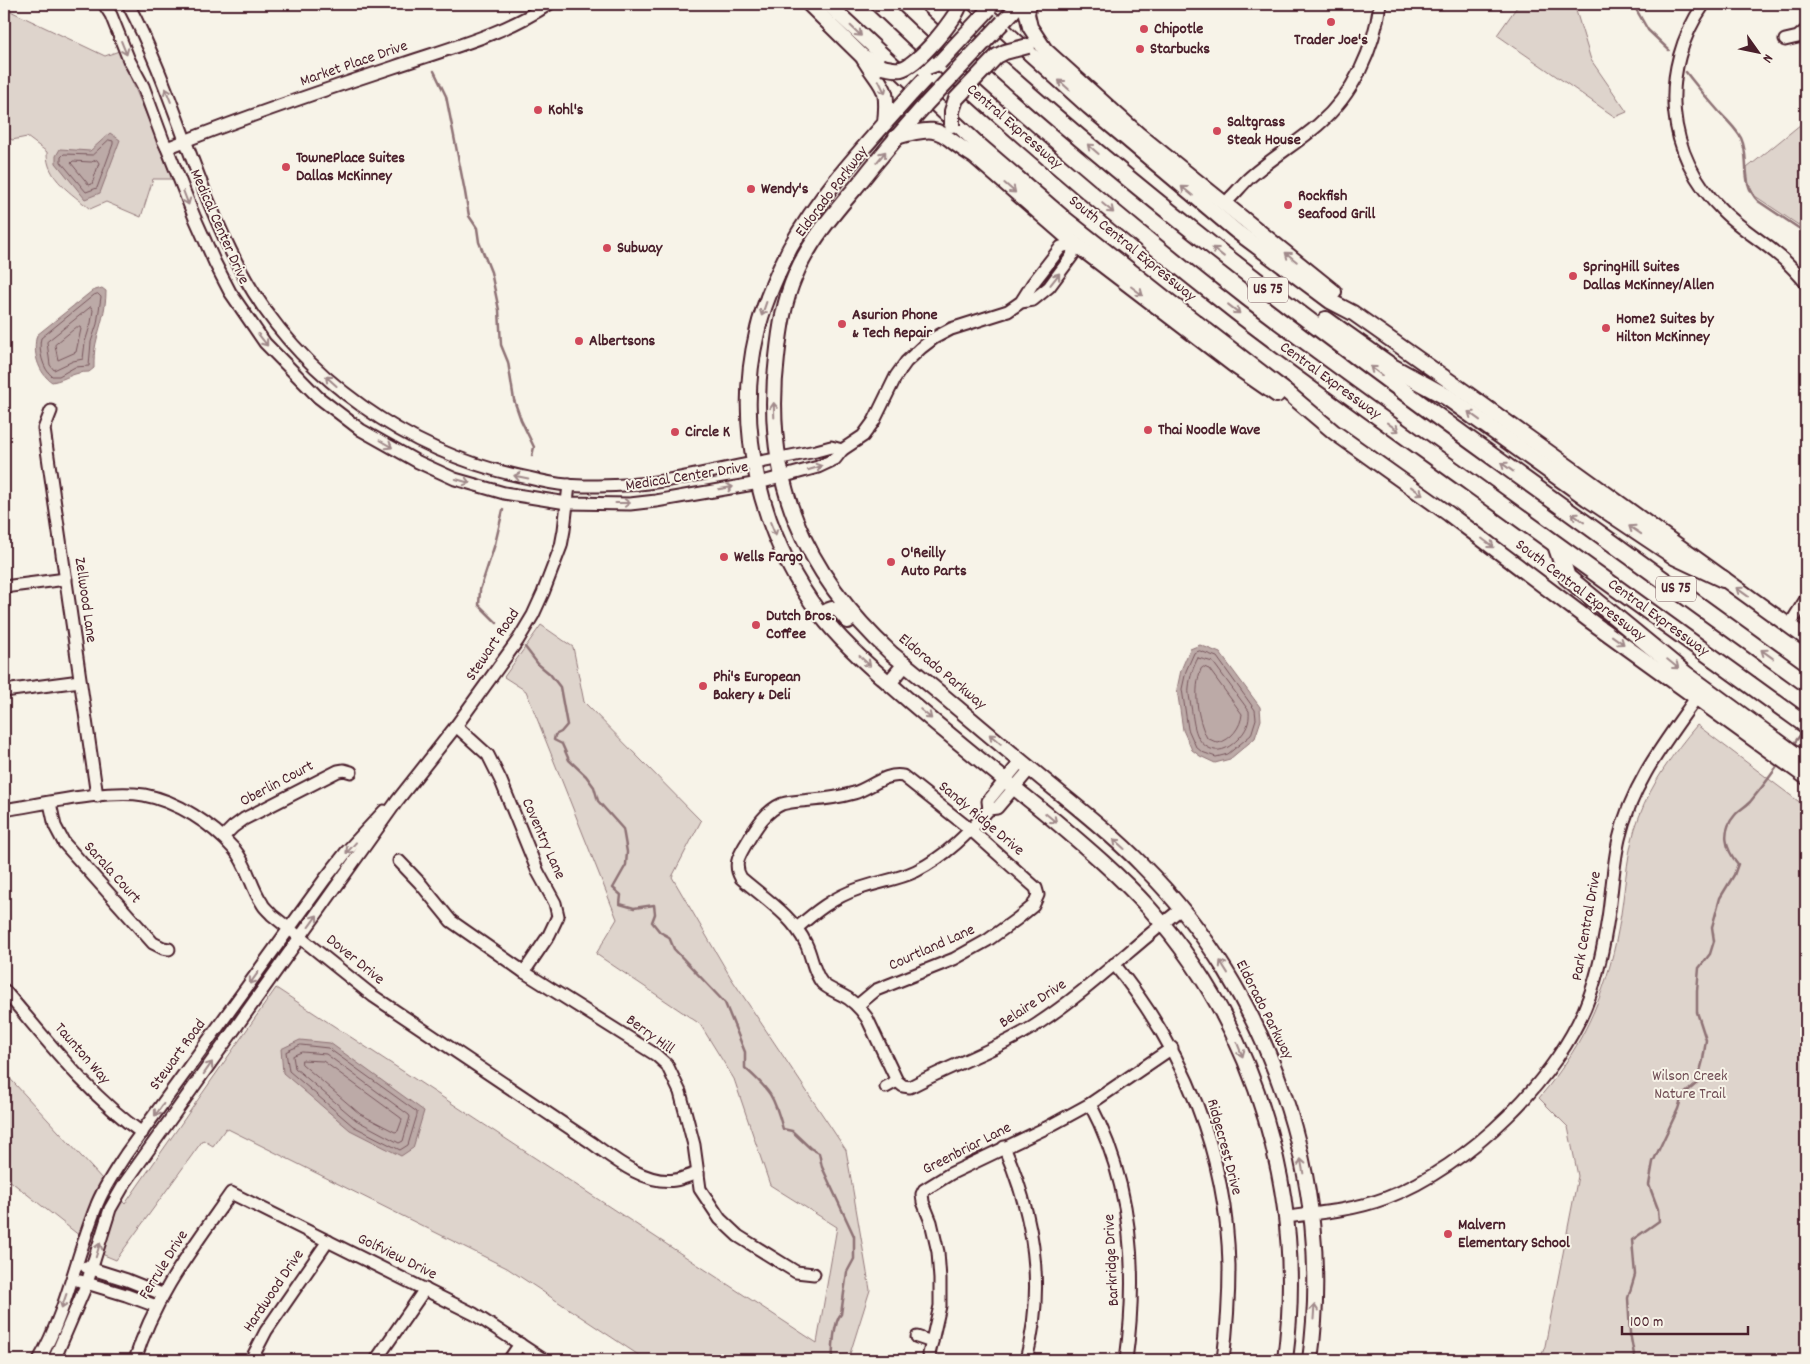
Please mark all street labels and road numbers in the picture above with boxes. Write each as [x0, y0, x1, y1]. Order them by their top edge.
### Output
street label: Market Place Drive [297, 35, 411, 93]
street label: Central Expressway [961, 79, 1067, 176]
street label: Eldorado Parkway [790, 141, 874, 242]
street label: Medical Center Drive [183, 166, 255, 288]
street label: South Central Expressway [1063, 190, 1201, 308]
road number: US 75 [1248, 278, 1288, 302]
street label: Central Expressway [1275, 336, 1386, 426]
street label: Medical Center Drive [624, 456, 750, 498]
street label: South Central Expressway [1510, 534, 1651, 648]
street label: Zellwood Lane [68, 556, 102, 644]
street label: Central Expressway [1603, 573, 1714, 663]
road number: US 75 [1656, 576, 1696, 602]
street label: Stewart Road [460, 604, 526, 686]
street label: Eldorado Parkway [893, 628, 992, 716]
street label: Oberlin Court [236, 755, 318, 813]
street label: Sandy Ridge Drive [933, 776, 1029, 862]
street label: Coventry Lane [515, 795, 571, 883]
street label: Sarala Court [78, 837, 146, 909]
street label: Park Central Drive [1566, 869, 1608, 983]
street label: Courtland Lane [885, 919, 979, 977]
street label: Dover Drive [321, 929, 389, 991]
street label: Eldorado Parkway [1229, 956, 1299, 1064]
street label: Belaire Drive [995, 974, 1071, 1034]
street label: Berry Hill [621, 1009, 679, 1061]
street label: Stewart Road [144, 1015, 212, 1095]
street label: Taunton Way [49, 1018, 116, 1090]
street label: Ridgecrest Drive [1200, 1096, 1248, 1198]
street label: Greenbriar Lane [919, 1117, 1015, 1181]
street label: Barkridge Drive [1098, 1213, 1126, 1307]
street label: Ferrule Drive [134, 1226, 194, 1304]
street label: Golfview Drive [353, 1228, 441, 1286]
street label: Hardwood Drive [238, 1245, 310, 1337]

